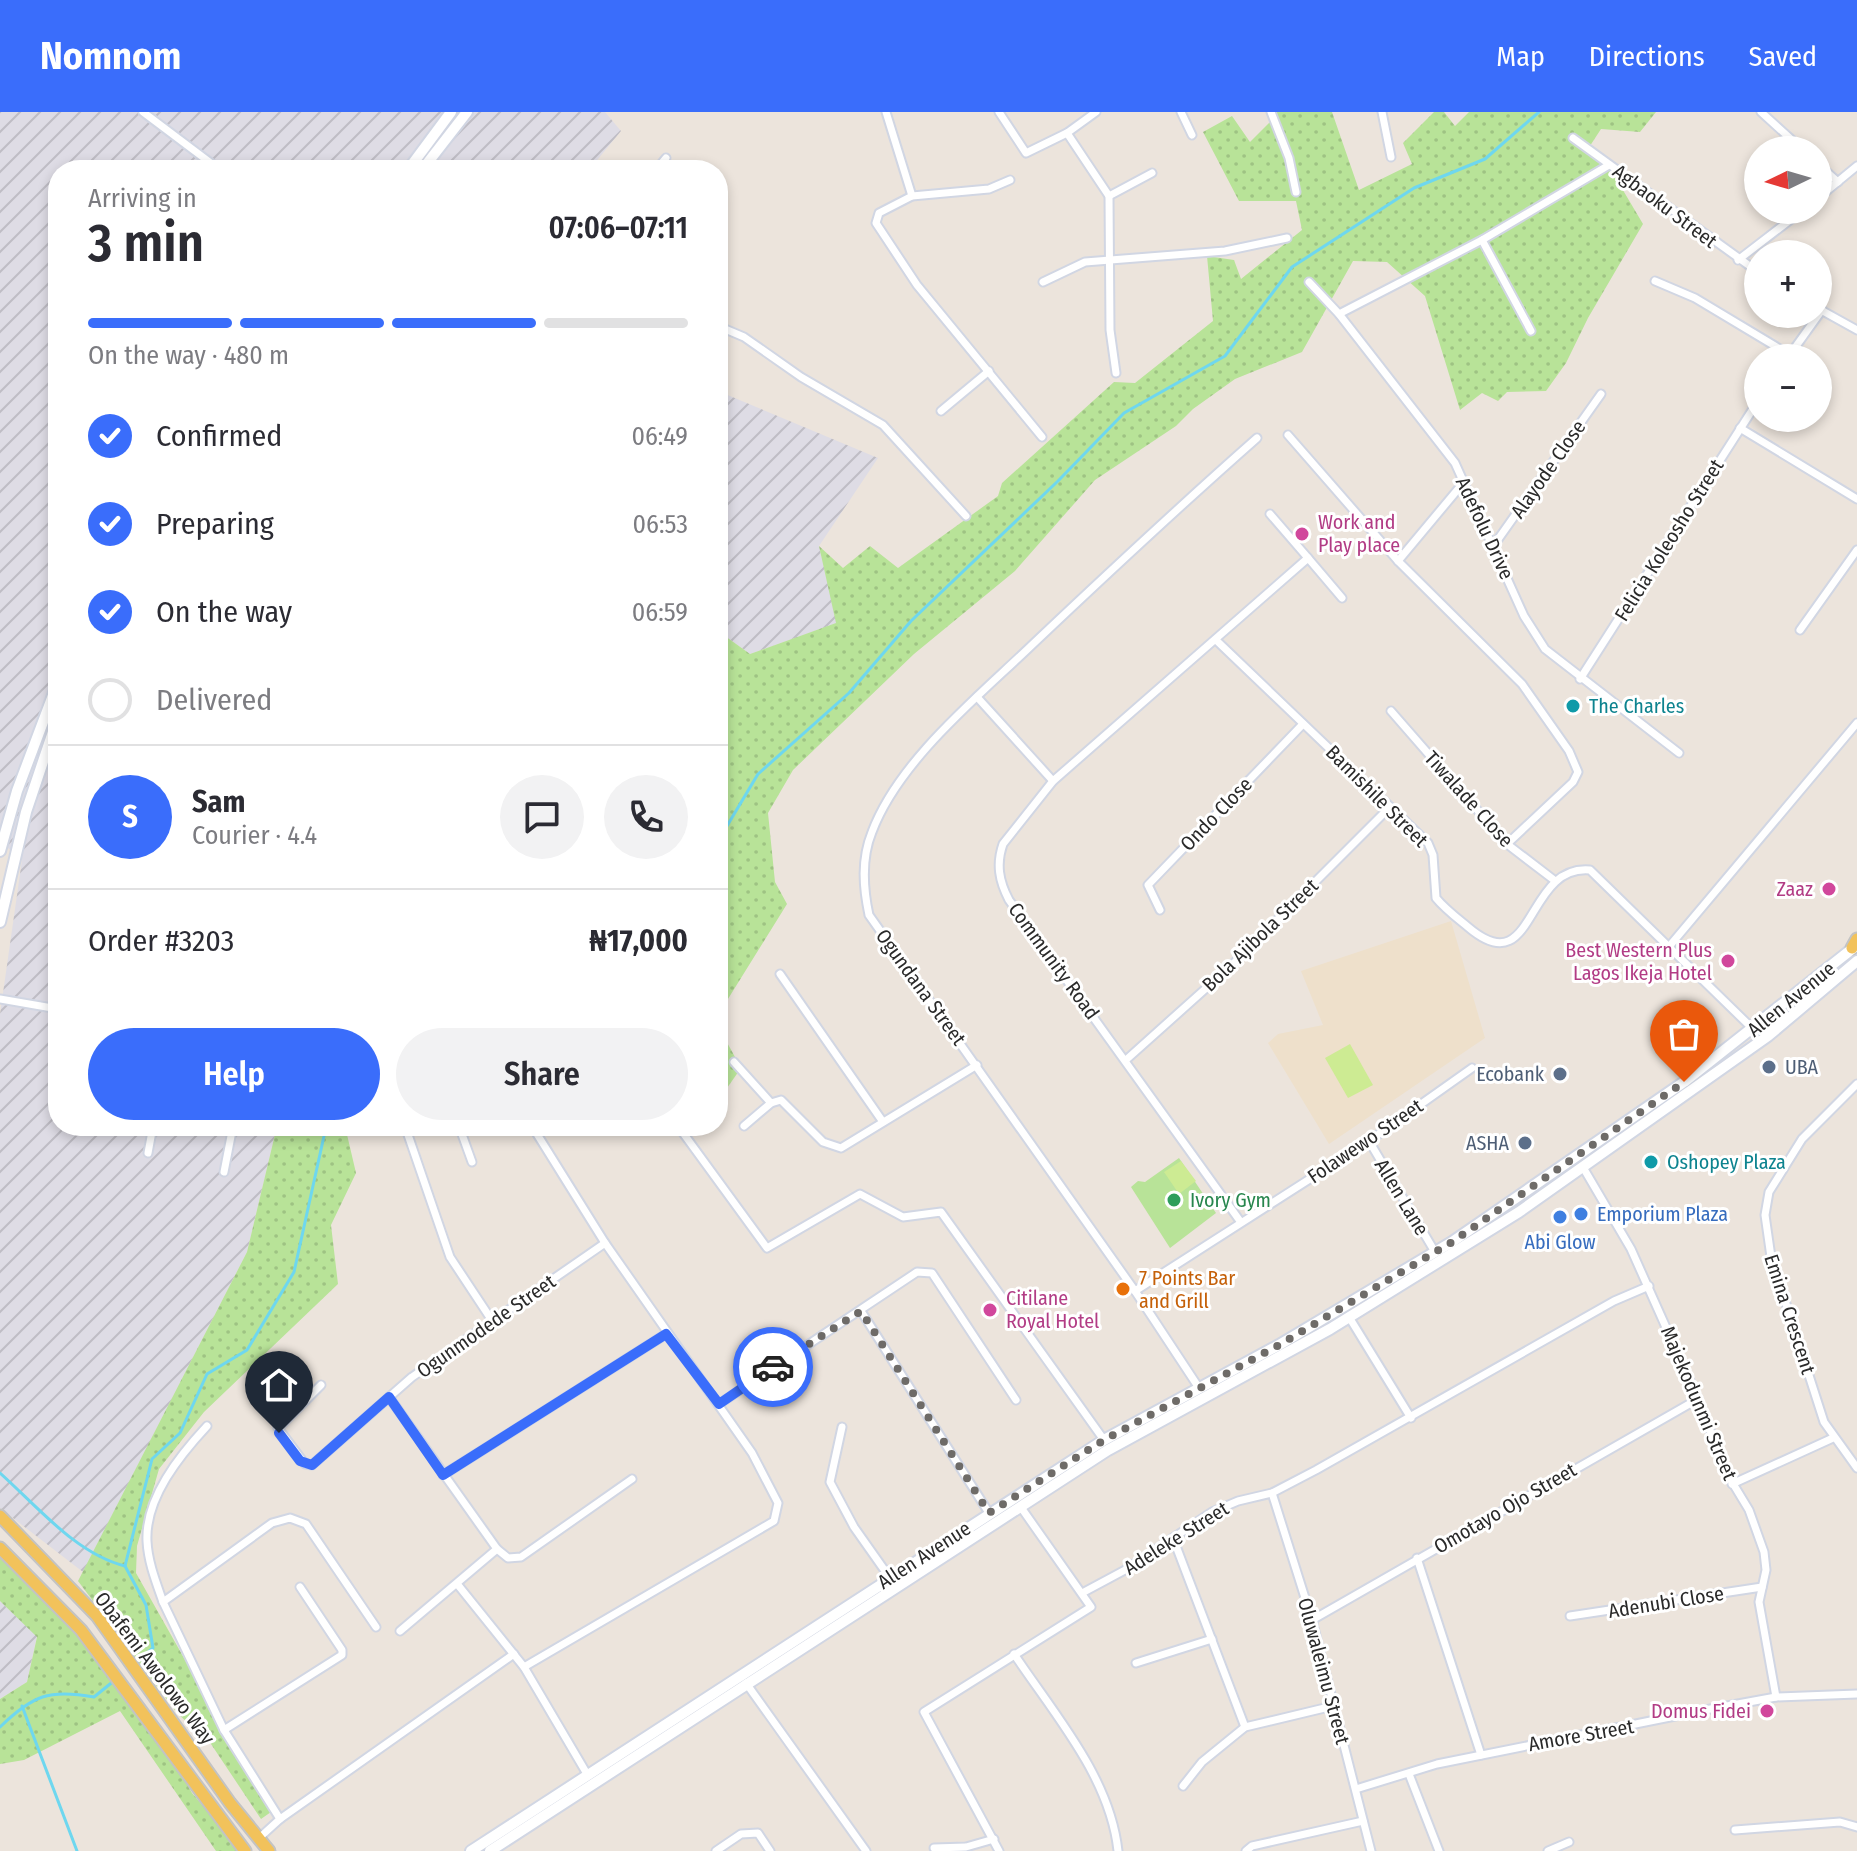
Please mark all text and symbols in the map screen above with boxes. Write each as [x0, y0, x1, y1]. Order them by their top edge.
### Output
text: Nomnom [40, 33, 181, 79]
text: Map [1496, 40, 1545, 73]
text: Directions [1589, 40, 1705, 73]
text: Saved [1749, 40, 1817, 73]
north arrow [1744, 136, 1832, 224]
map controls [1744, 136, 1832, 432]
street label: Agbaoku Street [1608, 159, 1722, 253]
text: Arriving in [88, 183, 197, 214]
text: 07:06–07:11 [549, 210, 688, 246]
text: 3 min [88, 212, 204, 275]
button: + [1744, 240, 1832, 328]
text: On the way · 480 m [88, 340, 289, 371]
button: − [1744, 344, 1832, 432]
icon: check [88, 414, 132, 458]
street label: Alayode Close [1505, 415, 1591, 523]
text: Confirmed [156, 418, 282, 454]
text: 06:49 [631, 421, 688, 452]
street label: Felicia Koleosho Street [1609, 454, 1729, 625]
street label: Adefolu Drive [1451, 473, 1519, 583]
icon: check [88, 502, 132, 546]
text: Preparing [156, 506, 274, 542]
text: 06:53 [632, 509, 688, 540]
place label: Work and Play place [1318, 510, 1400, 557]
marker: Work and Play place [1293, 525, 1311, 543]
icon: check [88, 590, 132, 634]
text: On the way [156, 594, 292, 630]
text: 06:59 [632, 597, 688, 628]
text: Delivered [156, 682, 272, 718]
place label: The Charles [1589, 694, 1684, 718]
marker: The Charles [1564, 697, 1582, 715]
street label: Bamishile Street [1321, 740, 1433, 852]
street label: Tiwalade Close [1420, 746, 1518, 852]
street label: Ondo Close [1175, 772, 1257, 856]
button: chat [500, 775, 584, 859]
button: phone [604, 775, 688, 859]
text: Sam [192, 784, 245, 820]
text: S [122, 799, 138, 835]
text: Courier · 4.4 [192, 820, 317, 851]
street label: Bola Ajibola Street [1197, 873, 1323, 996]
place label: Zaaz [1776, 877, 1813, 901]
marker: Zaaz [1820, 880, 1838, 898]
street label: Community Road [1004, 898, 1104, 1024]
text: Order #3203 [88, 923, 234, 959]
text: ₦17,000 [589, 923, 688, 959]
street label: Ogundana Street [871, 924, 971, 1050]
place label: Best Western Plus Lagos Ikeja Hotel [1565, 938, 1712, 985]
marker: Best Western Plus Lagos Ikeja Hotel [1719, 952, 1737, 970]
street label: Allen Avenue [1742, 956, 1840, 1042]
pin [1650, 1000, 1718, 1082]
icon: bag [1662, 1012, 1706, 1056]
button: Help [88, 1028, 380, 1120]
button: Share [396, 1028, 688, 1120]
place label: UBA [1785, 1055, 1819, 1079]
marker: UBA [1760, 1058, 1778, 1076]
place label: Ecobank [1476, 1062, 1545, 1086]
marker: Ecobank [1551, 1065, 1569, 1083]
street label: Folawewo Street [1303, 1093, 1428, 1188]
place label: ASHA [1466, 1131, 1509, 1155]
marker: ASHA [1516, 1134, 1534, 1152]
place label: Oshopey Plaza [1667, 1150, 1786, 1174]
marker: Oshopey Plaza [1642, 1153, 1660, 1171]
street label: Allen Lane [1370, 1154, 1434, 1240]
place label: Ivory Gym [1190, 1188, 1271, 1212]
marker: Ivory Gym [1165, 1191, 1183, 1209]
place label: Emporium Plaza [1597, 1202, 1728, 1226]
marker: Emporium Plaza [1572, 1205, 1590, 1223]
marker: Abi Glow [1551, 1208, 1569, 1226]
place label: Abi Glow [1524, 1230, 1596, 1254]
street label: Emina Crescent [1759, 1251, 1821, 1377]
place label: 7 Points Bar and Grill [1139, 1266, 1235, 1313]
street label: Ogunmodede Street [412, 1269, 560, 1383]
marker: 7 Points Bar and Grill [1114, 1280, 1132, 1298]
place label: Citilane Royal Hotel [1006, 1286, 1099, 1333]
marker: Citilane Royal Hotel [981, 1301, 999, 1319]
street label: Majekodunmi Street [1656, 1323, 1742, 1484]
courier [733, 1327, 813, 1407]
icon: car [751, 1345, 795, 1389]
pin [245, 1351, 313, 1433]
icon: home [257, 1363, 301, 1407]
street label: Omotayo Ojo Street [1430, 1457, 1581, 1558]
street label: Adeleke Street [1119, 1496, 1233, 1580]
street label: Allen Avenue [873, 1516, 975, 1594]
street label: Adenubi Close [1607, 1581, 1725, 1623]
street label: Obafemi Awolowo Way [90, 1587, 220, 1749]
street label: Oluwaleimu Street [1293, 1595, 1355, 1747]
place label: Domus Fidei [1651, 1699, 1751, 1723]
marker: Domus Fidei [1758, 1702, 1776, 1720]
street label: Amore Street [1526, 1714, 1636, 1756]

